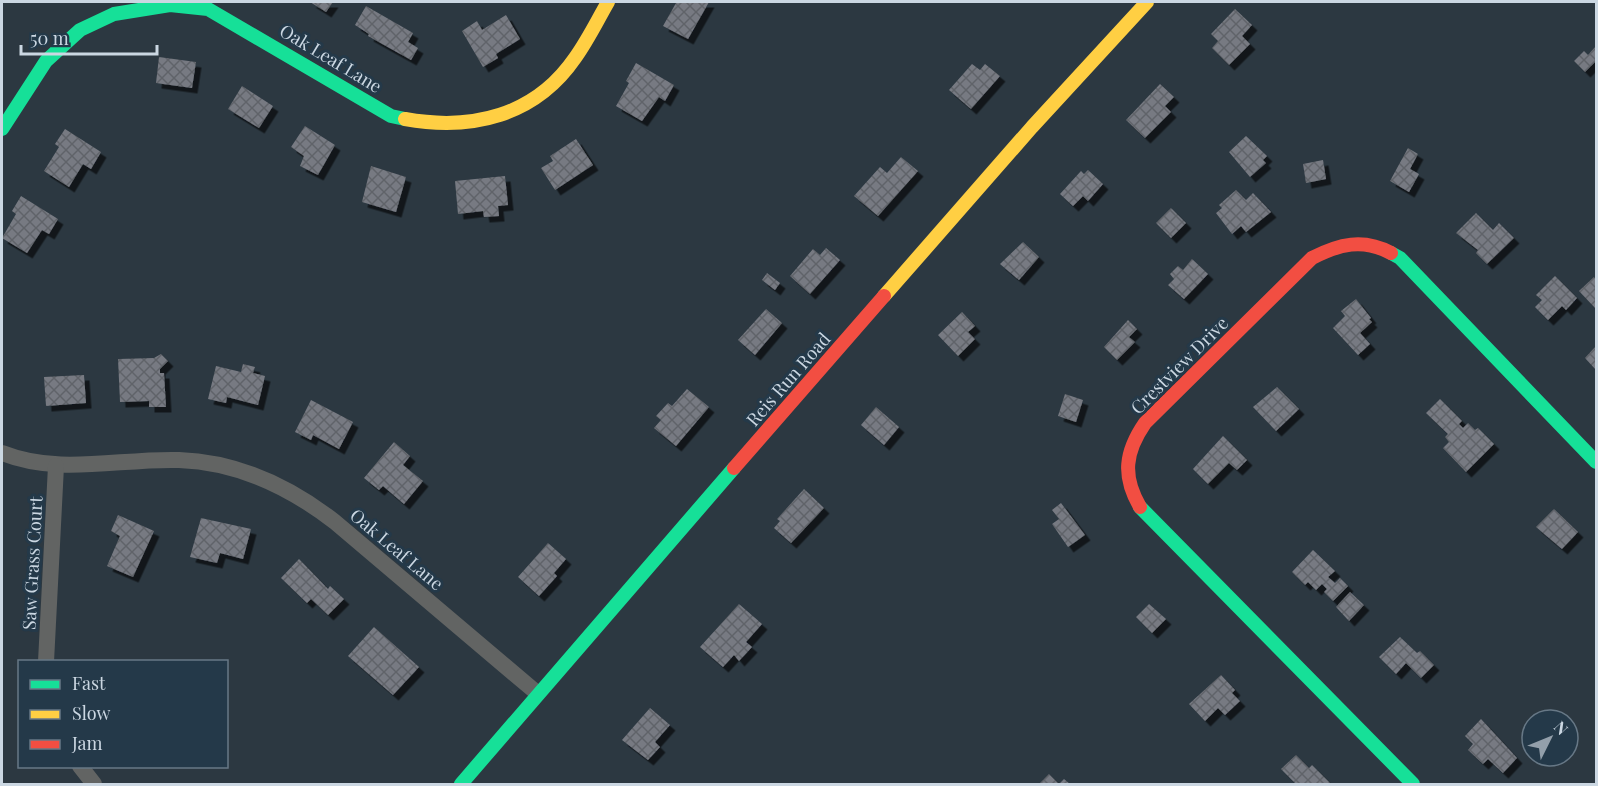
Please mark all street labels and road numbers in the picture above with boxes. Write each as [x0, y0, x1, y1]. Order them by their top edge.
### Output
street label: Oak Leaf Lane [276, 18, 386, 98]
street label: Crestview Drive [1125, 311, 1233, 419]
street label: Reis Run Road [741, 327, 836, 431]
street label: Saw Grass Court [17, 495, 48, 630]
street label: Oak Leaf Lane [345, 503, 449, 595]

